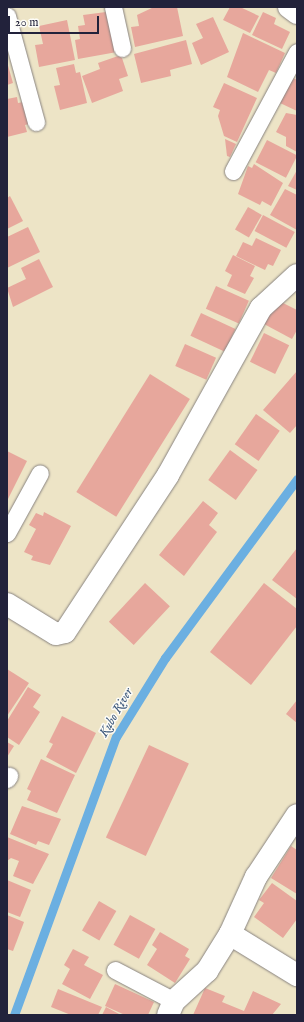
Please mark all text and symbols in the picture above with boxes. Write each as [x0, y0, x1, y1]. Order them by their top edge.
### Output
scale bar [10, 8, 101, 34]
text: 20 m [15, 15, 38, 30]
water label: Kubo River [97, 686, 137, 740]

